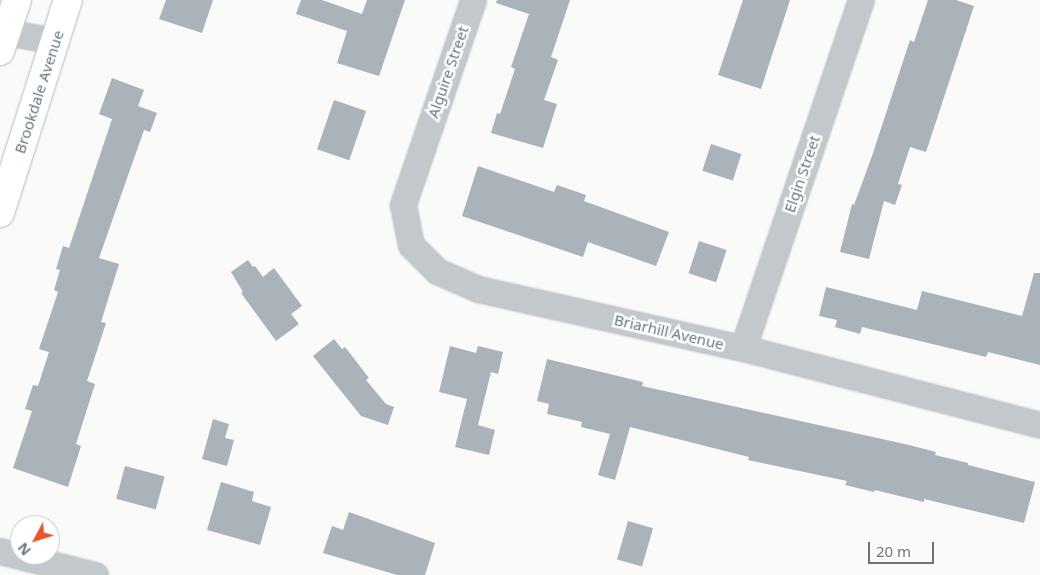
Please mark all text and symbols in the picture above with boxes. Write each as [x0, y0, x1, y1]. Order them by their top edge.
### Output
street label: Alguire Street [424, 24, 472, 120]
street label: Brookdale Avenue [11, 28, 67, 156]
street label: Elgin Street [780, 133, 824, 215]
street label: Briarhill Avenue [612, 311, 726, 353]
north arrow [10, 515, 60, 565]
scale bar [870, 532, 936, 564]
text: N [13, 539, 35, 560]
text: 20 m [876, 541, 911, 561]

